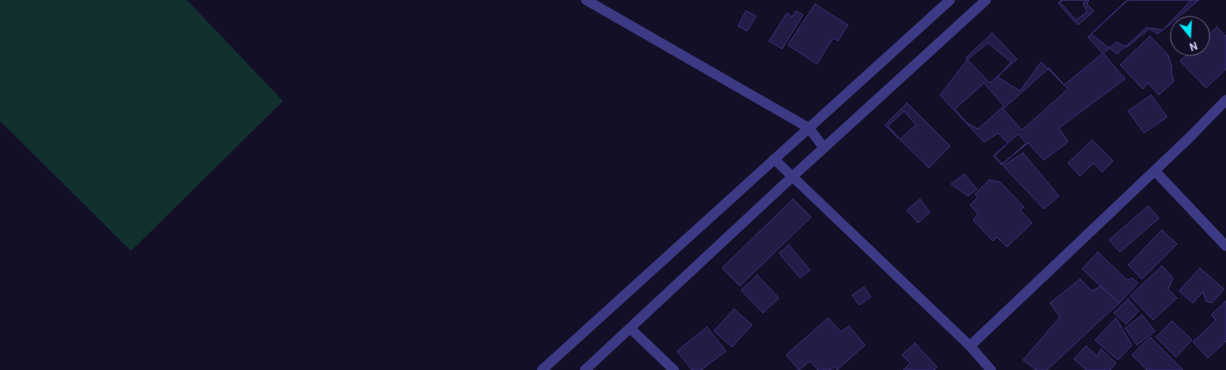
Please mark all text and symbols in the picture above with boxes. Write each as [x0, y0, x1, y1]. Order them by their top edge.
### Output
north arrow [1170, 16, 1210, 56]
text: N [1188, 39, 1199, 54]

